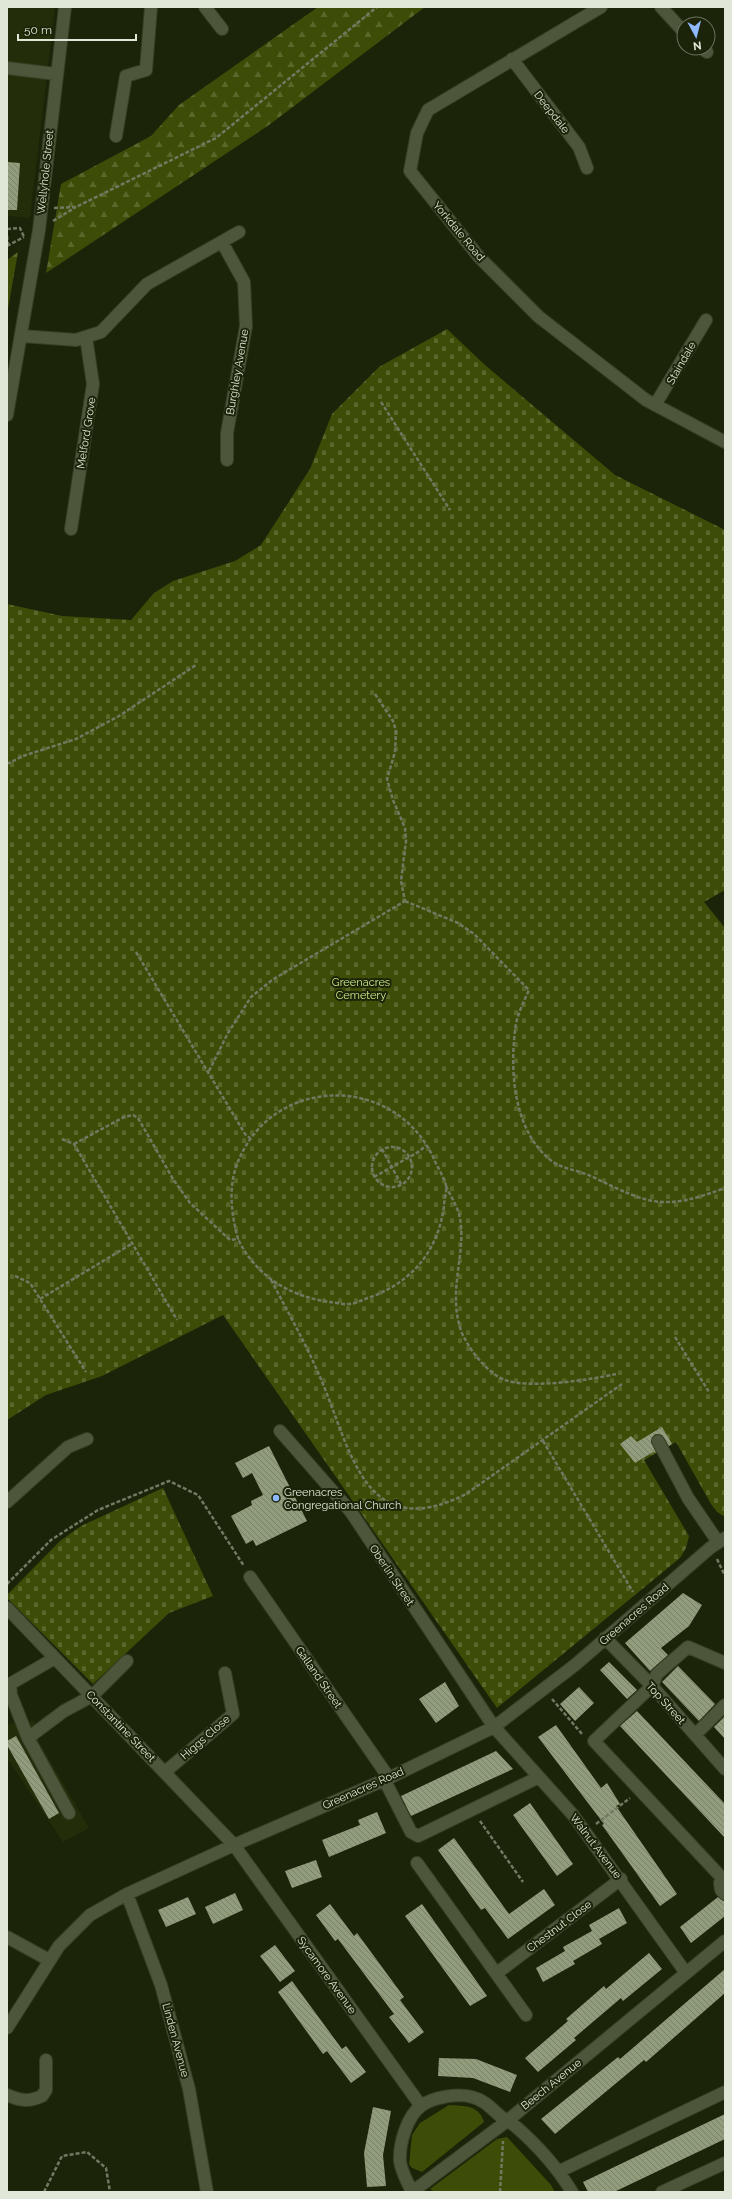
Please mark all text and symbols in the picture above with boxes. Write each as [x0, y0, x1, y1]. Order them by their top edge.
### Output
scale bar [18, 16, 136, 42]
north arrow [676, 16, 716, 56]
text: 50 m [24, 23, 52, 37]
text: N [692, 38, 702, 52]
street label: Deepdale [531, 89, 572, 136]
street label: Wellyhole Street [35, 129, 56, 215]
street label: Yorkdale Road [430, 199, 487, 264]
street label: Burghley Avenue [224, 328, 252, 416]
street label: Staindale [664, 339, 699, 387]
street label: Melford Grove [74, 396, 99, 470]
park label: Greenacres Cemetery [332, 976, 390, 1002]
place label: Greenacres Congregational Church [284, 1486, 401, 1512]
marker: Greenacres Congregational Church [271, 1493, 281, 1503]
street label: Oberlin Street [366, 1542, 417, 1608]
street label: Greenacres Road [597, 1581, 672, 1648]
street label: Galland Street [293, 1644, 345, 1711]
street label: Top Street [643, 1680, 688, 1727]
street label: Constantine Street [83, 1688, 158, 1765]
street label: Higgs Close [178, 1712, 233, 1762]
street label: Greenacres Road [321, 1765, 406, 1812]
street label: Walnut Avenue [567, 1811, 624, 1882]
street label: Chestnut Close [524, 1898, 595, 1955]
street label: Sycamore Avenue [294, 1934, 359, 2017]
street label: Linden Avenue [159, 2002, 192, 2079]
street label: Beech Avenue [519, 2056, 584, 2113]

